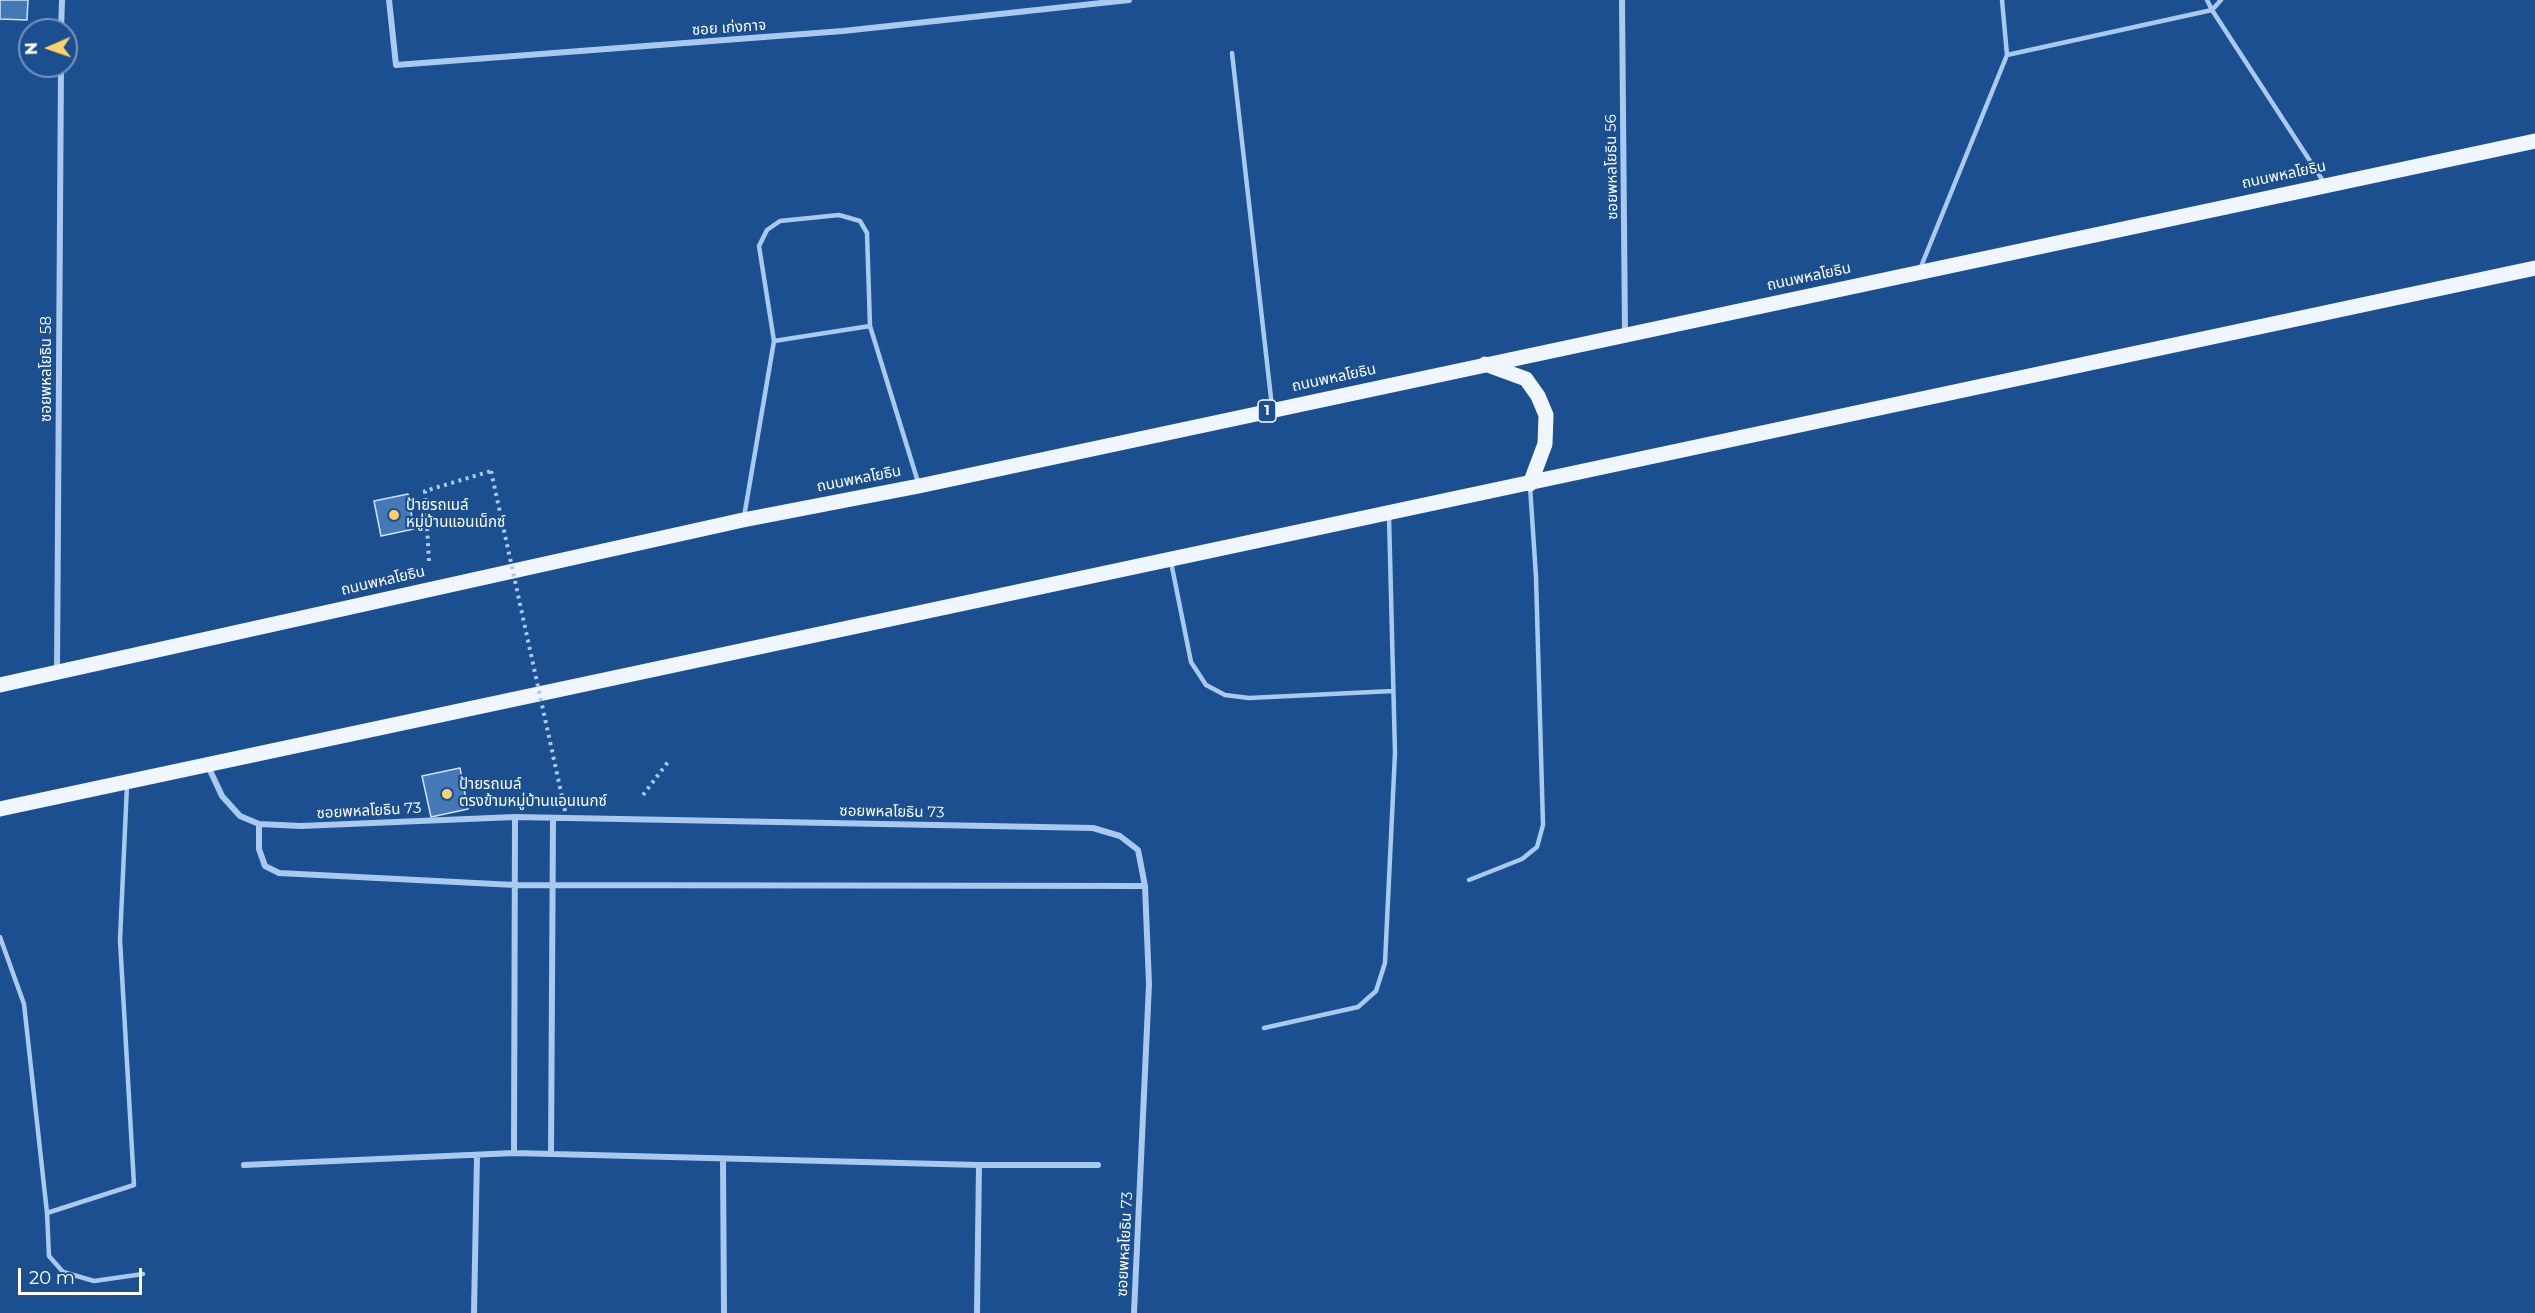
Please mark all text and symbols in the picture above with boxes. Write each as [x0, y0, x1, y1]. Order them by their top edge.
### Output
street label: ซอย เก่งกาจ [691, 16, 767, 40]
north arrow [18, 18, 78, 78]
text: N [22, 42, 41, 55]
street label: ซอยพหลโยธิน 56 [1602, 114, 1622, 220]
street label: ถนนพหลโยธิน [2240, 157, 2328, 193]
street label: ถนนพหลโยธิน [1765, 259, 1853, 295]
street label: ซอยพหลโยธิน 58 [38, 316, 56, 422]
street label: ถนนพหลโยธิน [1290, 360, 1378, 396]
road number: 1 [1258, 400, 1276, 422]
street label: ถนนพหลโยธิน [815, 462, 903, 496]
place label: ป้ายรถเมล์ หมู่บ้านแอนเน็กซ์ [406, 497, 505, 532]
marker: ป้ายรถเมล์ หมู่บ้านแอนเน็กซ์ [387, 508, 401, 522]
street label: ถนนพหลโยธิน [339, 563, 427, 599]
place label: ป้ายรถเมล์ ตรงข้ามหมู่บ้านแอนเนกซ์ [459, 776, 607, 811]
marker: ป้ายรถเมล์ ตรงข้ามหมู่บ้านแอนเนกซ์ [440, 787, 454, 801]
street label: ซอยพหลโยธิน 73 [316, 799, 422, 823]
street label: ซอยพหลโยธิน 73 [839, 802, 945, 822]
street label: ซอยพหลโยธิน 73 [1113, 1191, 1137, 1297]
scale bar [21, 1256, 146, 1294]
text: 20 m [29, 1267, 75, 1289]

